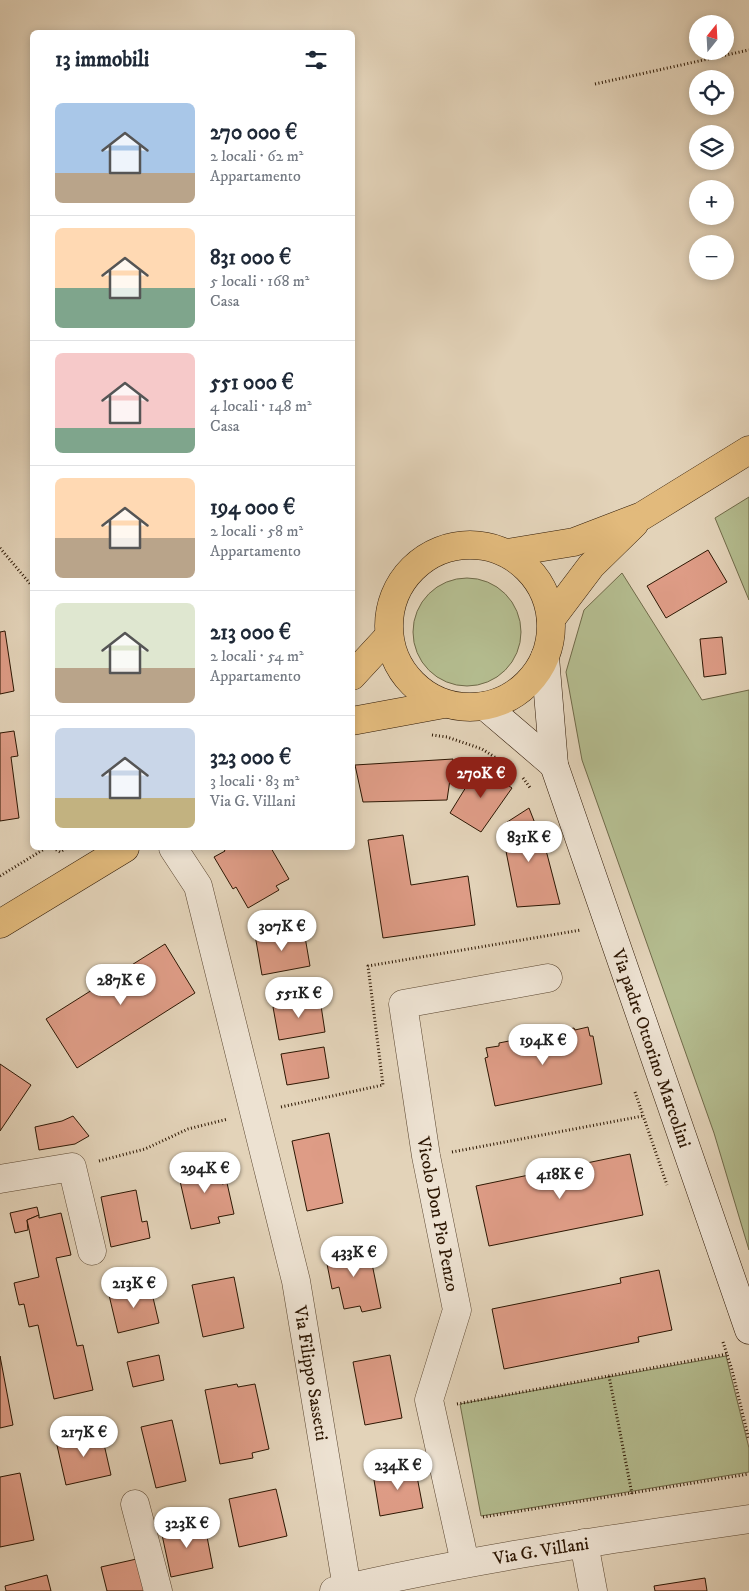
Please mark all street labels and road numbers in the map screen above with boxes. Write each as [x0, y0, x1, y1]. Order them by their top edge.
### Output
street label: Via padre Ottorino Marcolini [606, 945, 695, 1151]
street label: Vicolo Don Pio Penzo [411, 1134, 463, 1294]
street label: Via Filippo Sassetti [288, 1303, 332, 1443]
street label: Via G. Villani [491, 1533, 591, 1571]

